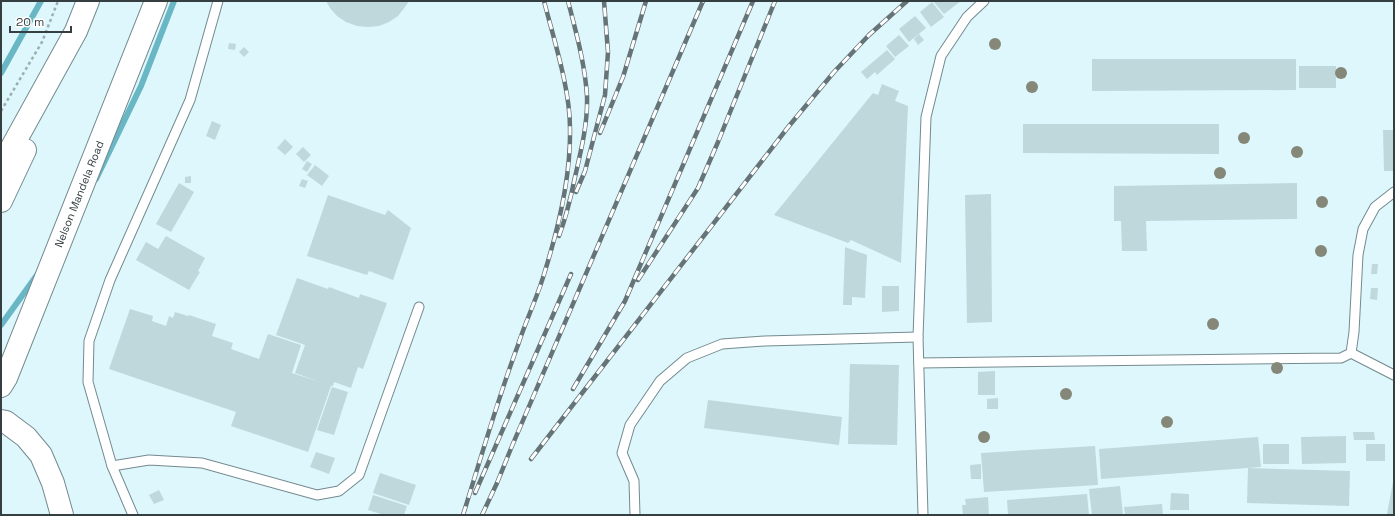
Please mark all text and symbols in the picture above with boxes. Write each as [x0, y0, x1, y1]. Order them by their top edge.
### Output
scale bar [10, 8, 71, 34]
text: 20 m [16, 14, 44, 30]
street label: Nelson Mandela Road [51, 139, 107, 249]

